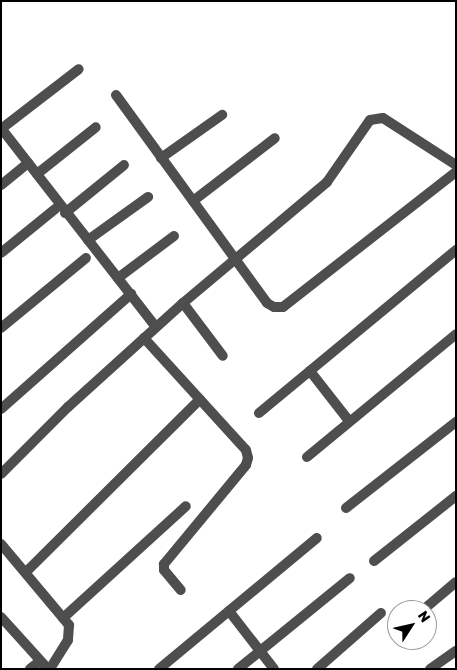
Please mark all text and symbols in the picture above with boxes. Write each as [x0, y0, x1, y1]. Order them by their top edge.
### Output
north arrow [387, 600, 437, 650]
text: N [414, 608, 434, 626]

